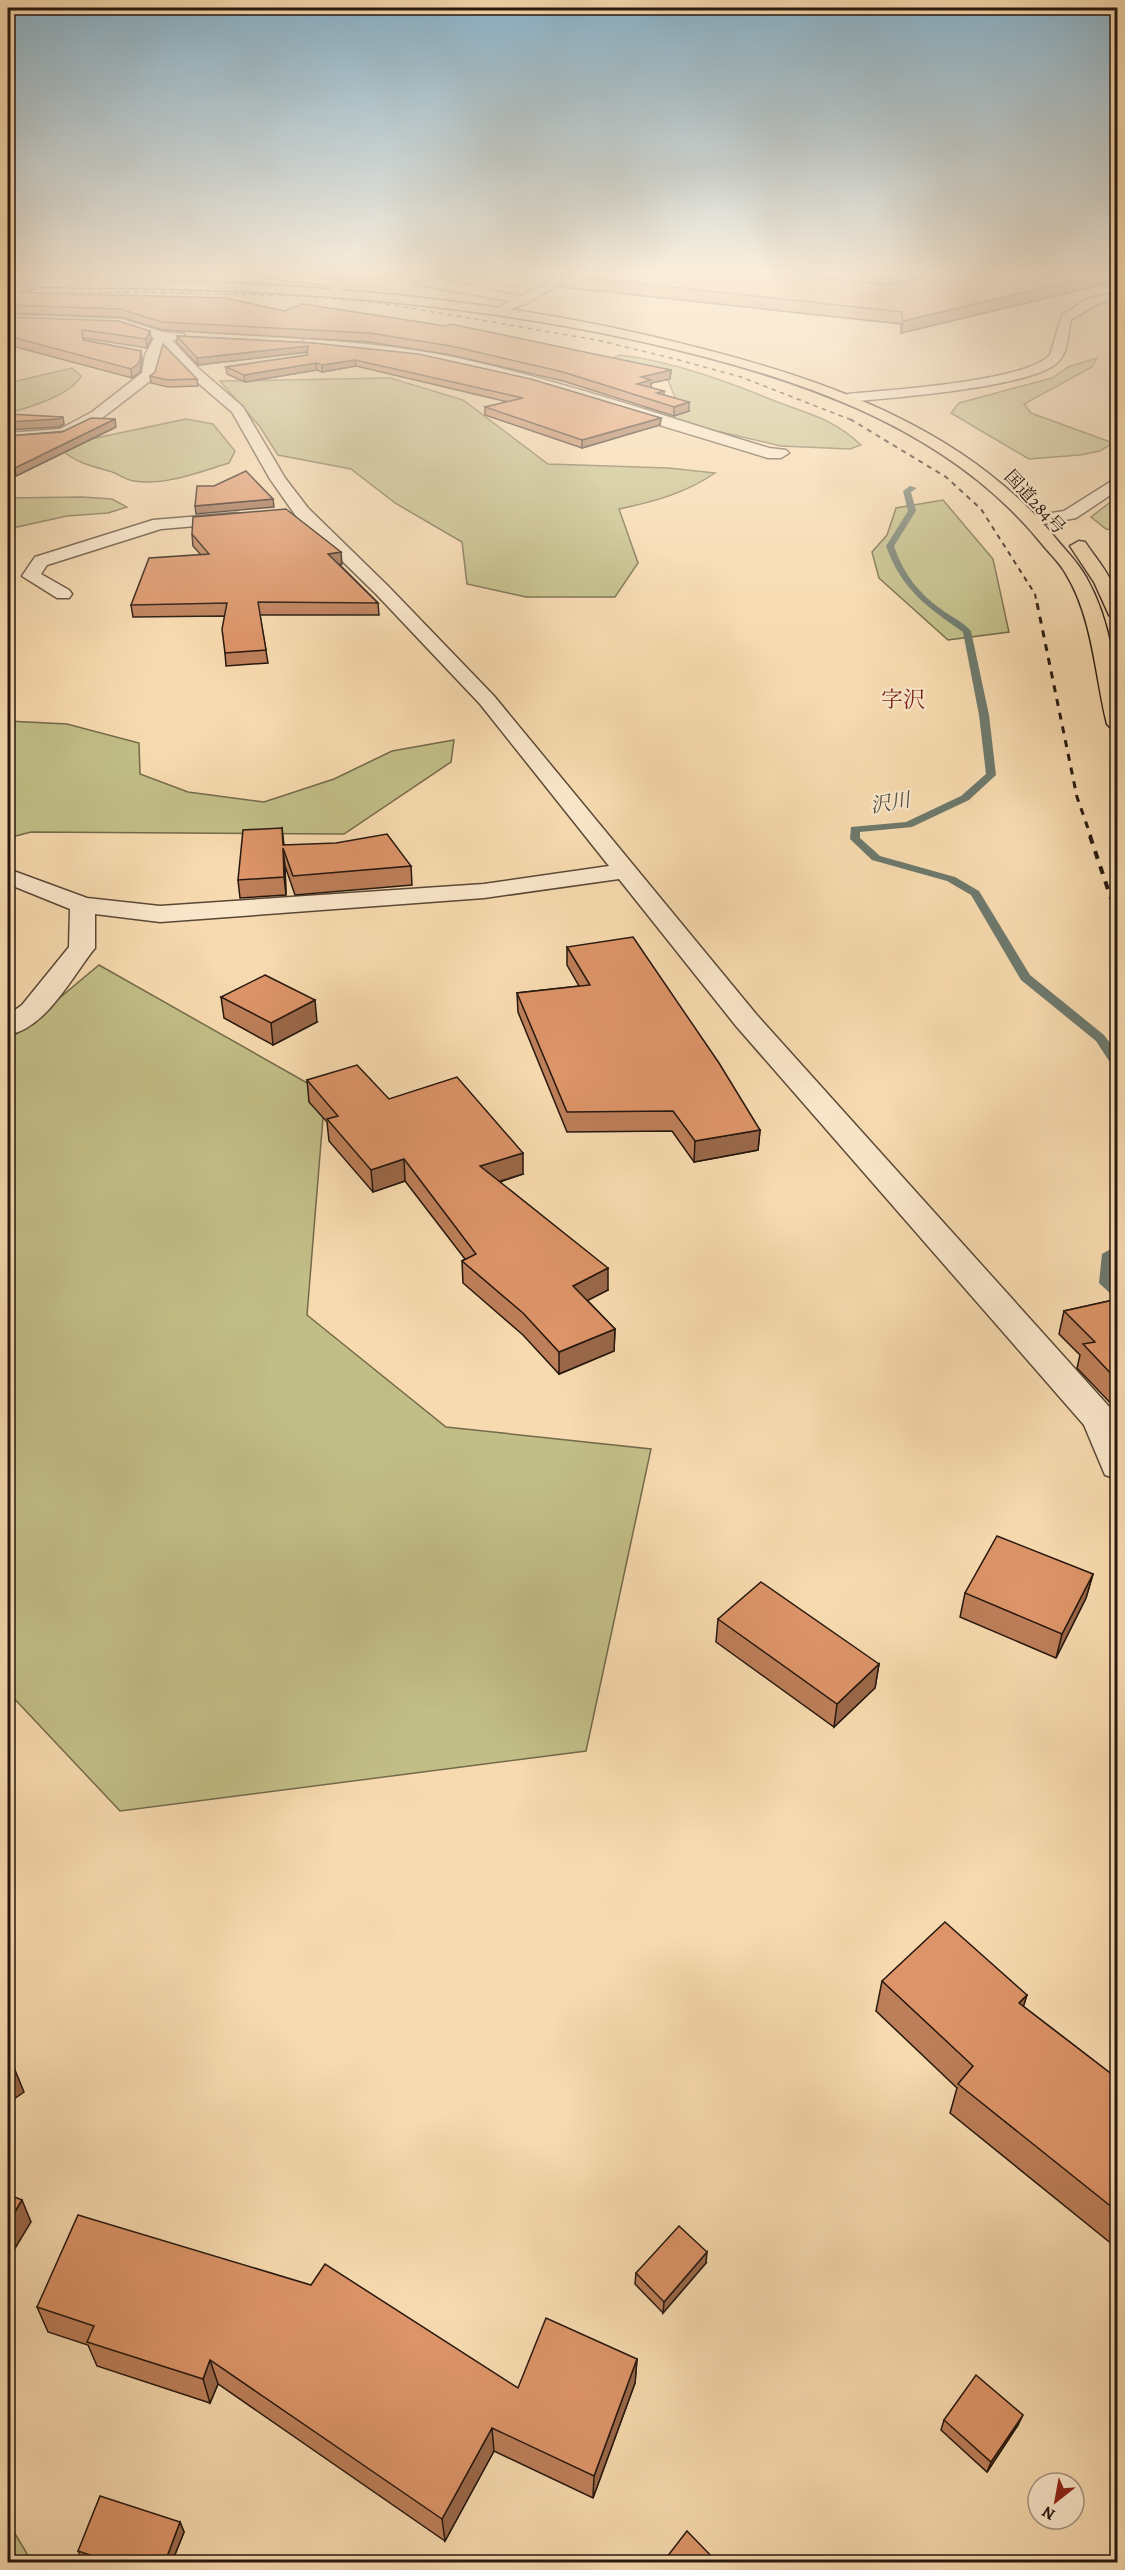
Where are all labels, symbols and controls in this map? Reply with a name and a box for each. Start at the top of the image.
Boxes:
street label: 国道284号 [999,465,1071,539]
district label: 字沢 [881,685,925,715]
water label: 沢川 [868,786,914,820]
north arrow [1026,2471,1086,2531]
text: N [1038,2500,1059,2525]

